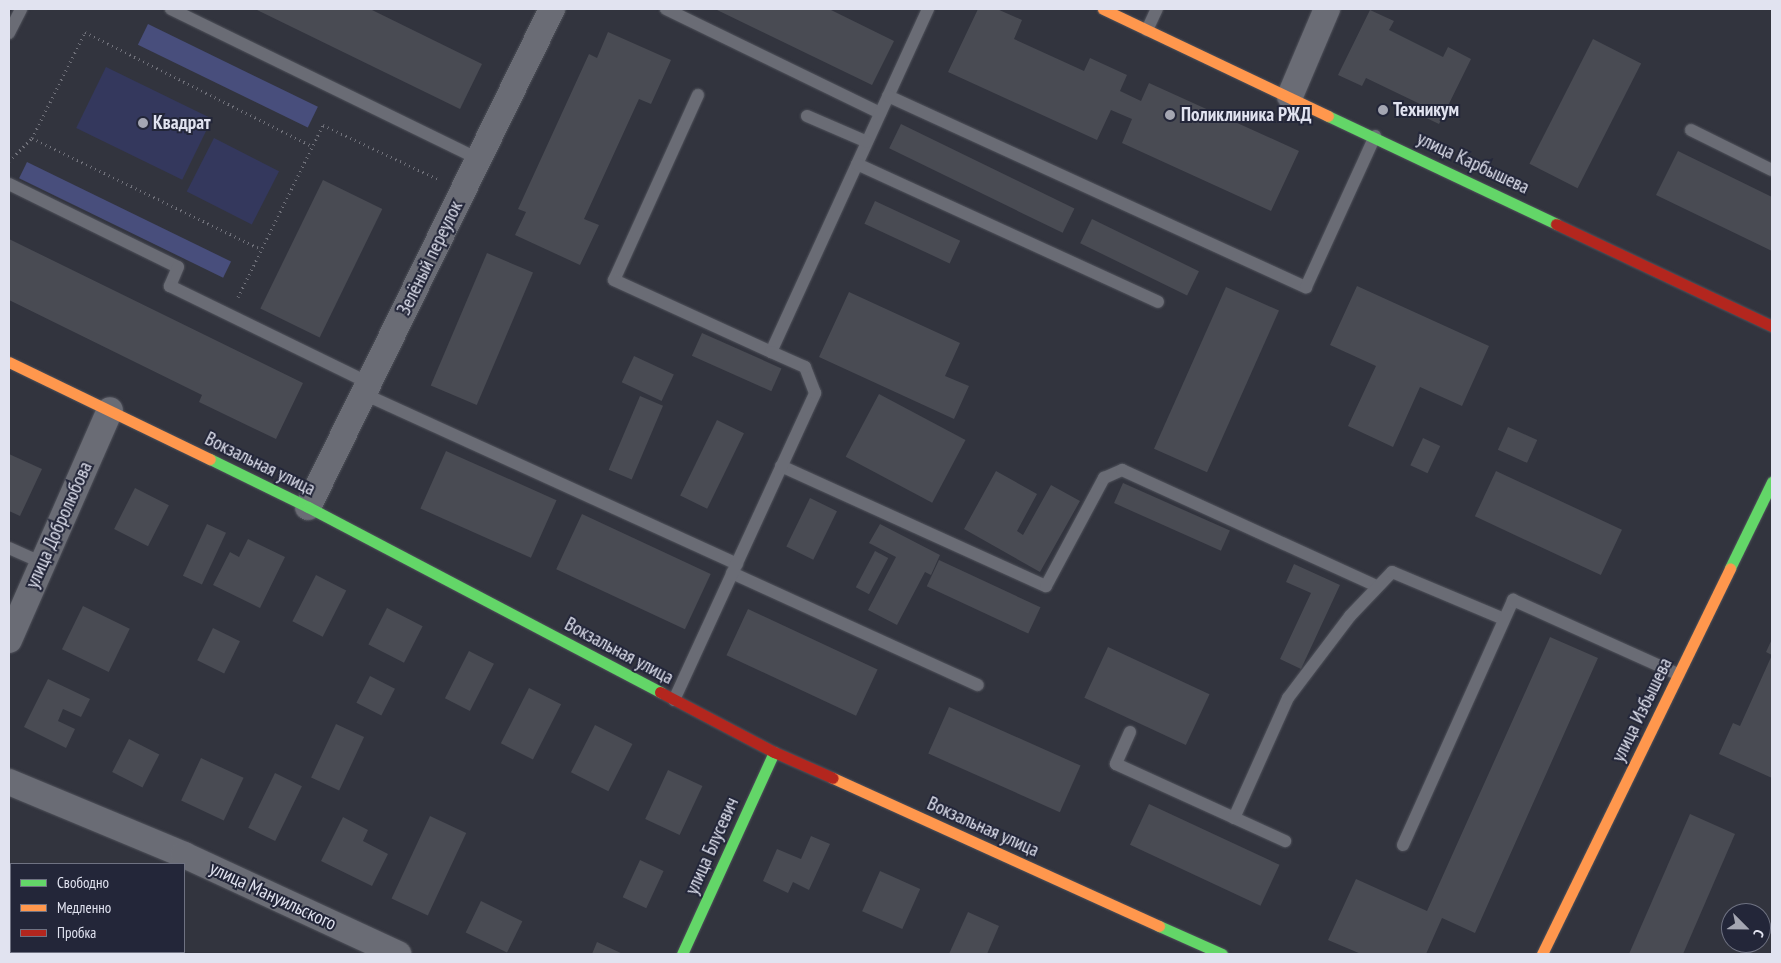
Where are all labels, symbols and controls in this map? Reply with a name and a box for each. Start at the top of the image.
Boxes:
place label: Техникум [1393,99,1459,121]
place label: Поликлиника РЖД [1181,104,1311,126]
marker: Техникум [1377,104,1389,116]
marker: Поликлиника РЖД [1163,108,1177,122]
place label: Квадрат [153,112,211,134]
marker: Квадрат [137,117,149,129]
street label: улица Карбышева [1413,127,1533,199]
street label: Зелёный переулок [393,197,467,319]
street label: Вокзальная улица [201,427,319,501]
street label: улица Добролюбова [21,458,97,592]
street label: Вокзальная улица [561,613,677,689]
street label: улица Избышева [1607,654,1677,766]
street label: Вокзальная улица [924,792,1042,862]
street label: улица Блусевич [680,794,744,898]
street label: улица Мануильского [206,857,340,935]
legend [10,863,185,953]
text: Свободно [57,873,109,892]
text: Медленно [57,898,111,917]
north arrow [1721,903,1771,953]
text: Пробка [57,923,96,942]
text: С [1749,927,1768,940]

